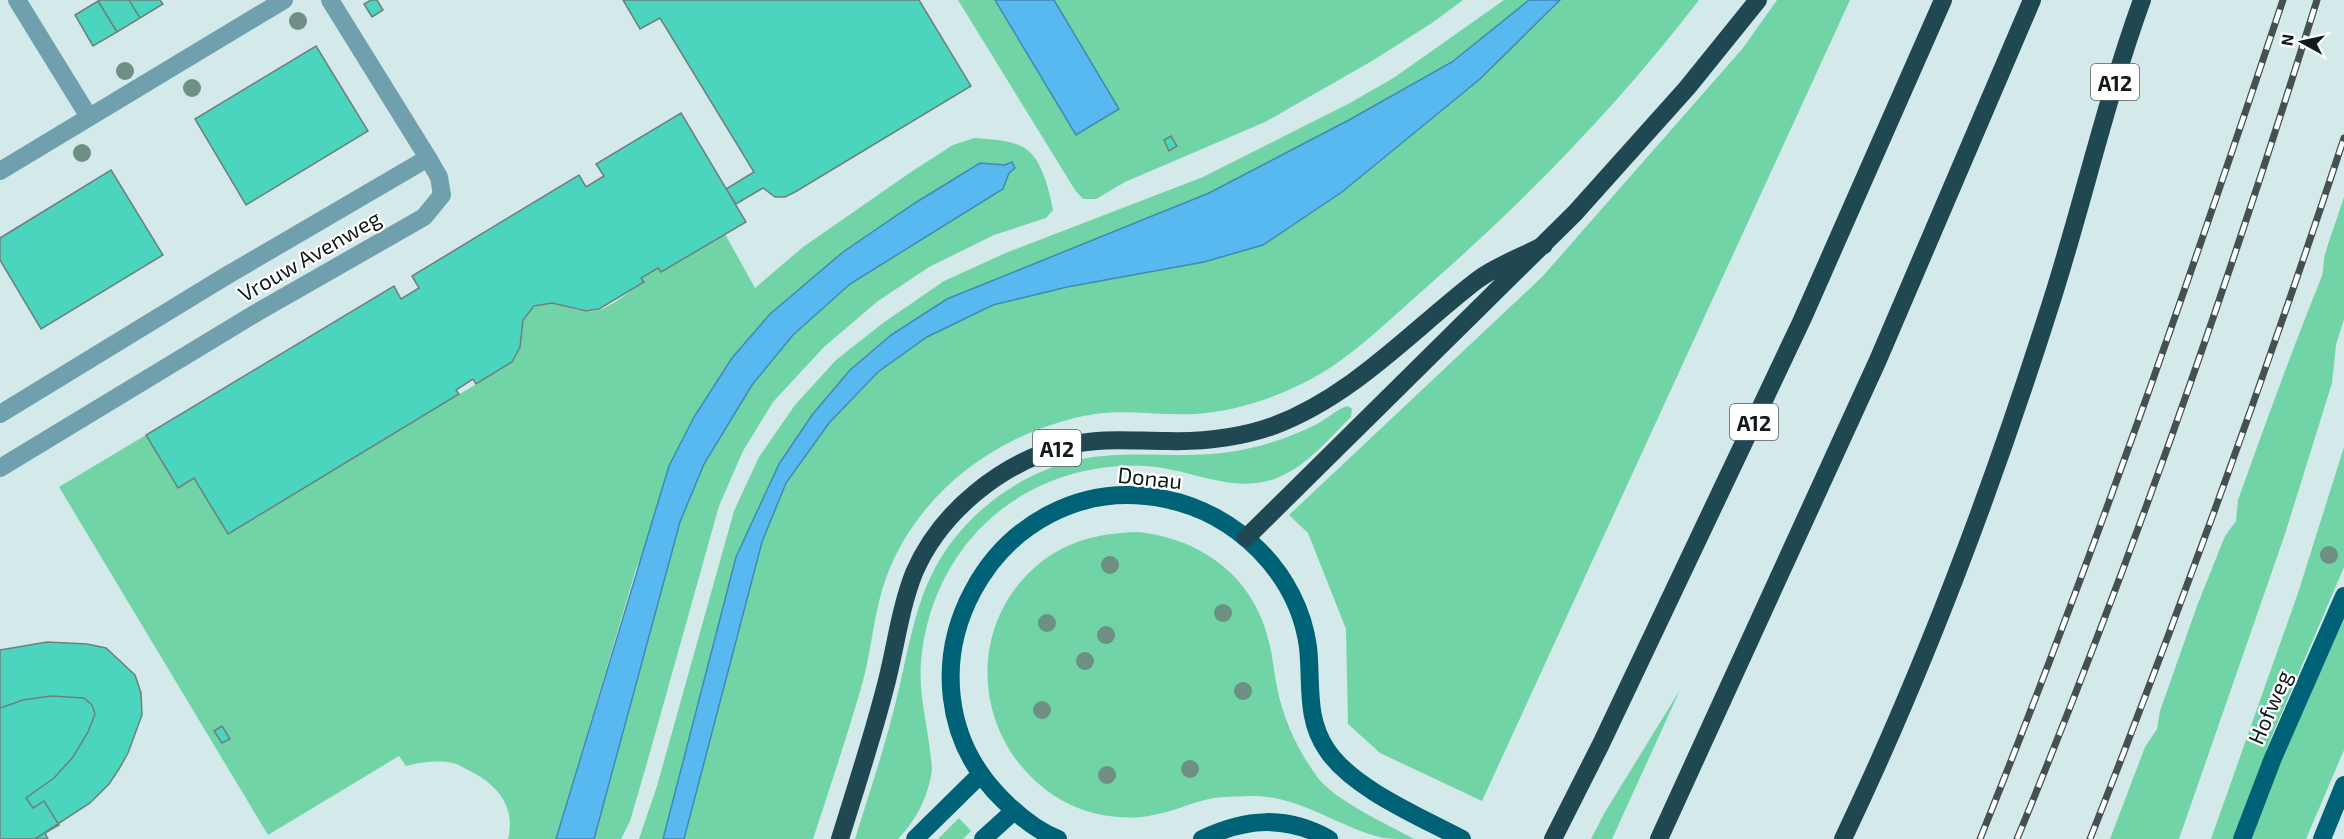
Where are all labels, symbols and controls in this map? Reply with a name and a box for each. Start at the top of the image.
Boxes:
north arrow [2272,12,2332,72]
text: N [2276,33,2297,47]
road number: A12 [2091,64,2139,100]
street label: Vrouw Avenweg [233,204,385,306]
road number: A12 [1730,404,1778,440]
road number: A12 [1033,430,1081,466]
street label: Donau [1117,461,1183,493]
street label: Hofweg [2242,666,2296,748]

